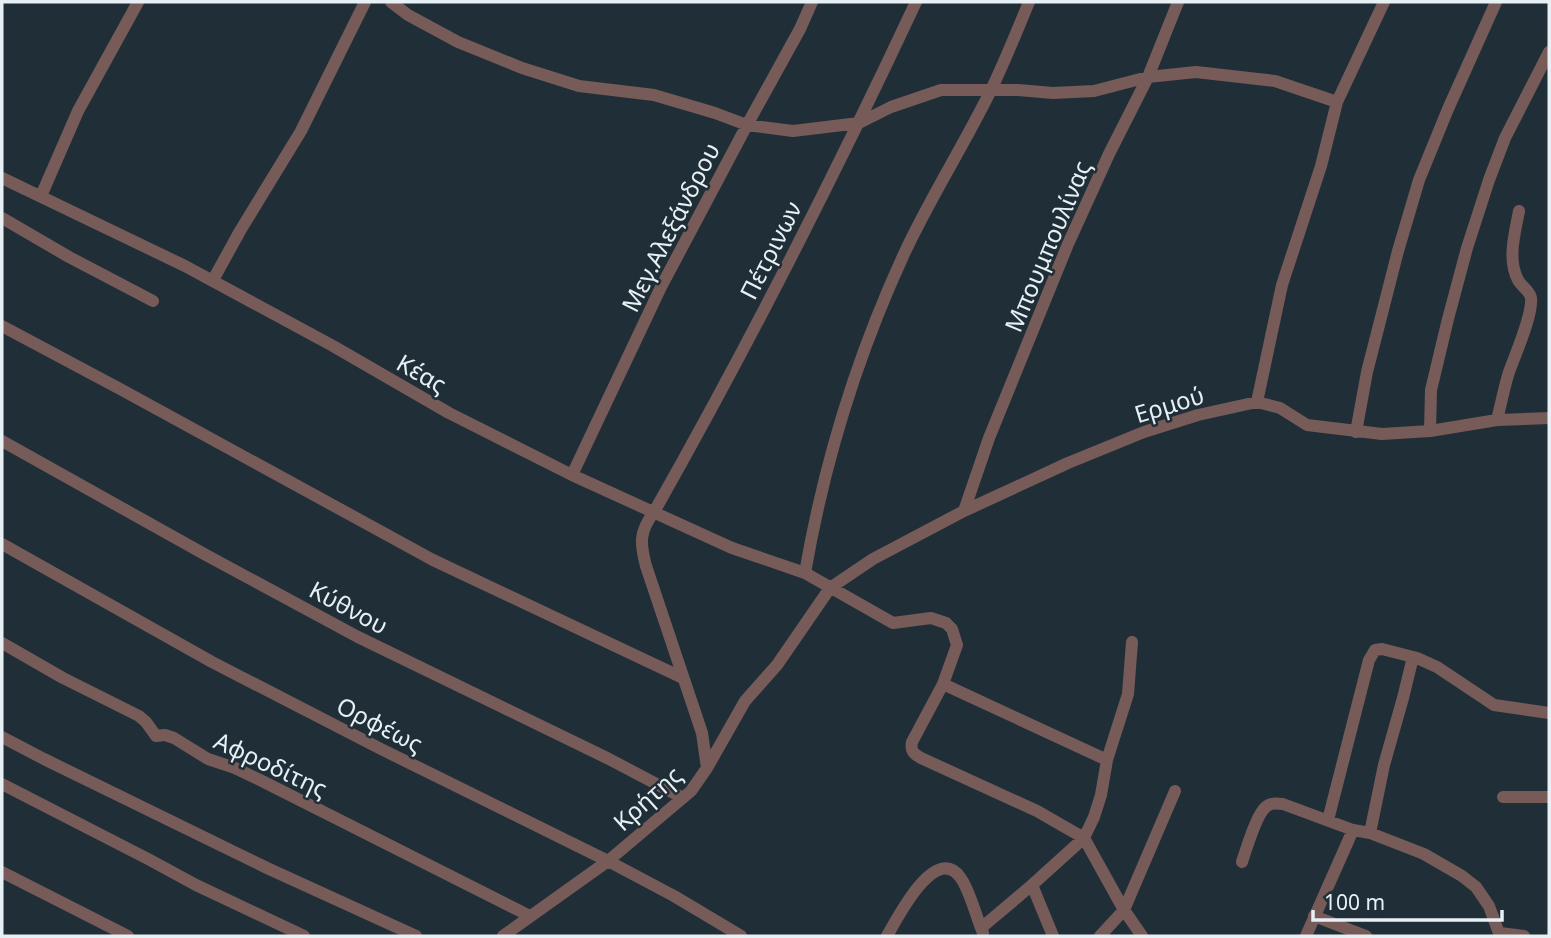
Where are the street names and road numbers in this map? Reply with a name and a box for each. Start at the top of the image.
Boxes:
street label: Μεγ.Αλεξάνδρου [613,137,727,317]
street label: Μπουμπουλίνας [996,155,1098,337]
street label: Πέτρινων [731,195,809,305]
street label: Κέας [391,346,453,400]
street label: Ερμού [1130,378,1208,430]
street label: Κύθνου [304,573,394,641]
street label: Ορφέως [331,688,429,760]
street label: Αφροδίτης [209,723,333,805]
street label: Κρήτης [606,758,688,838]

